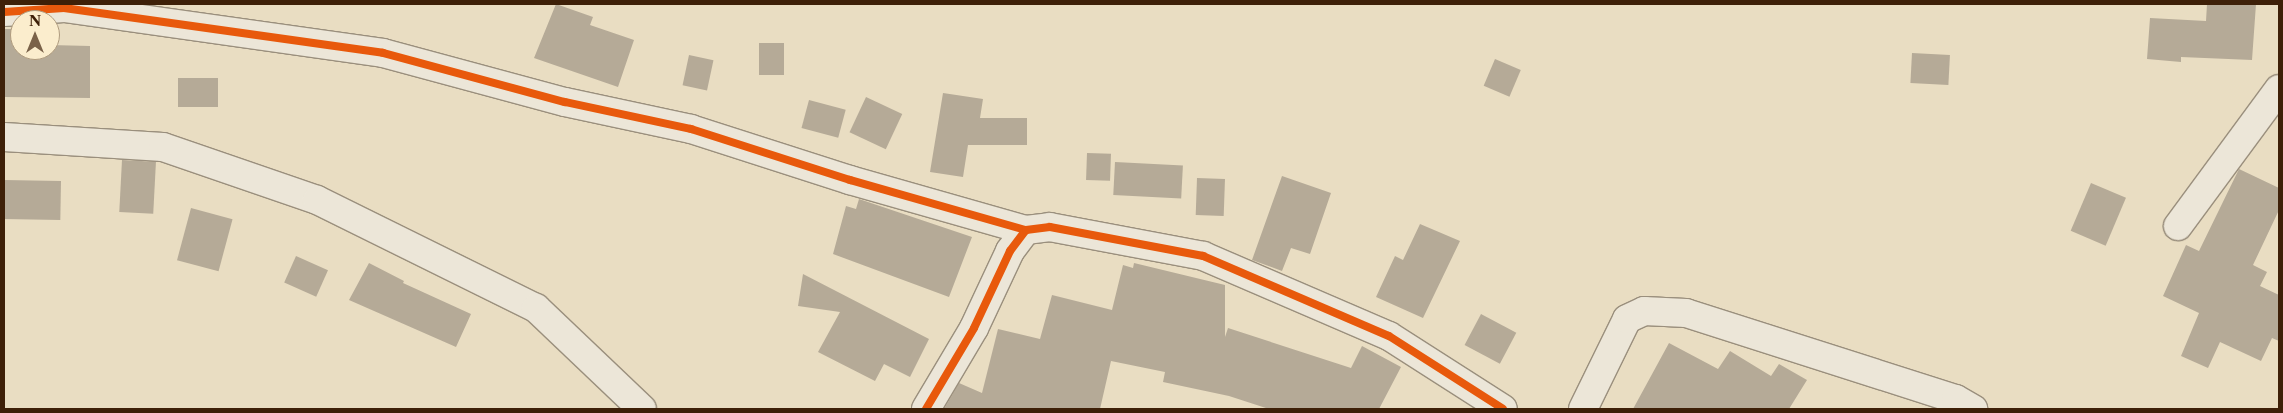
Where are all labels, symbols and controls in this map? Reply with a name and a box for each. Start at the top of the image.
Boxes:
north arrow [10,10,60,60]
text: N [29,12,41,30]

